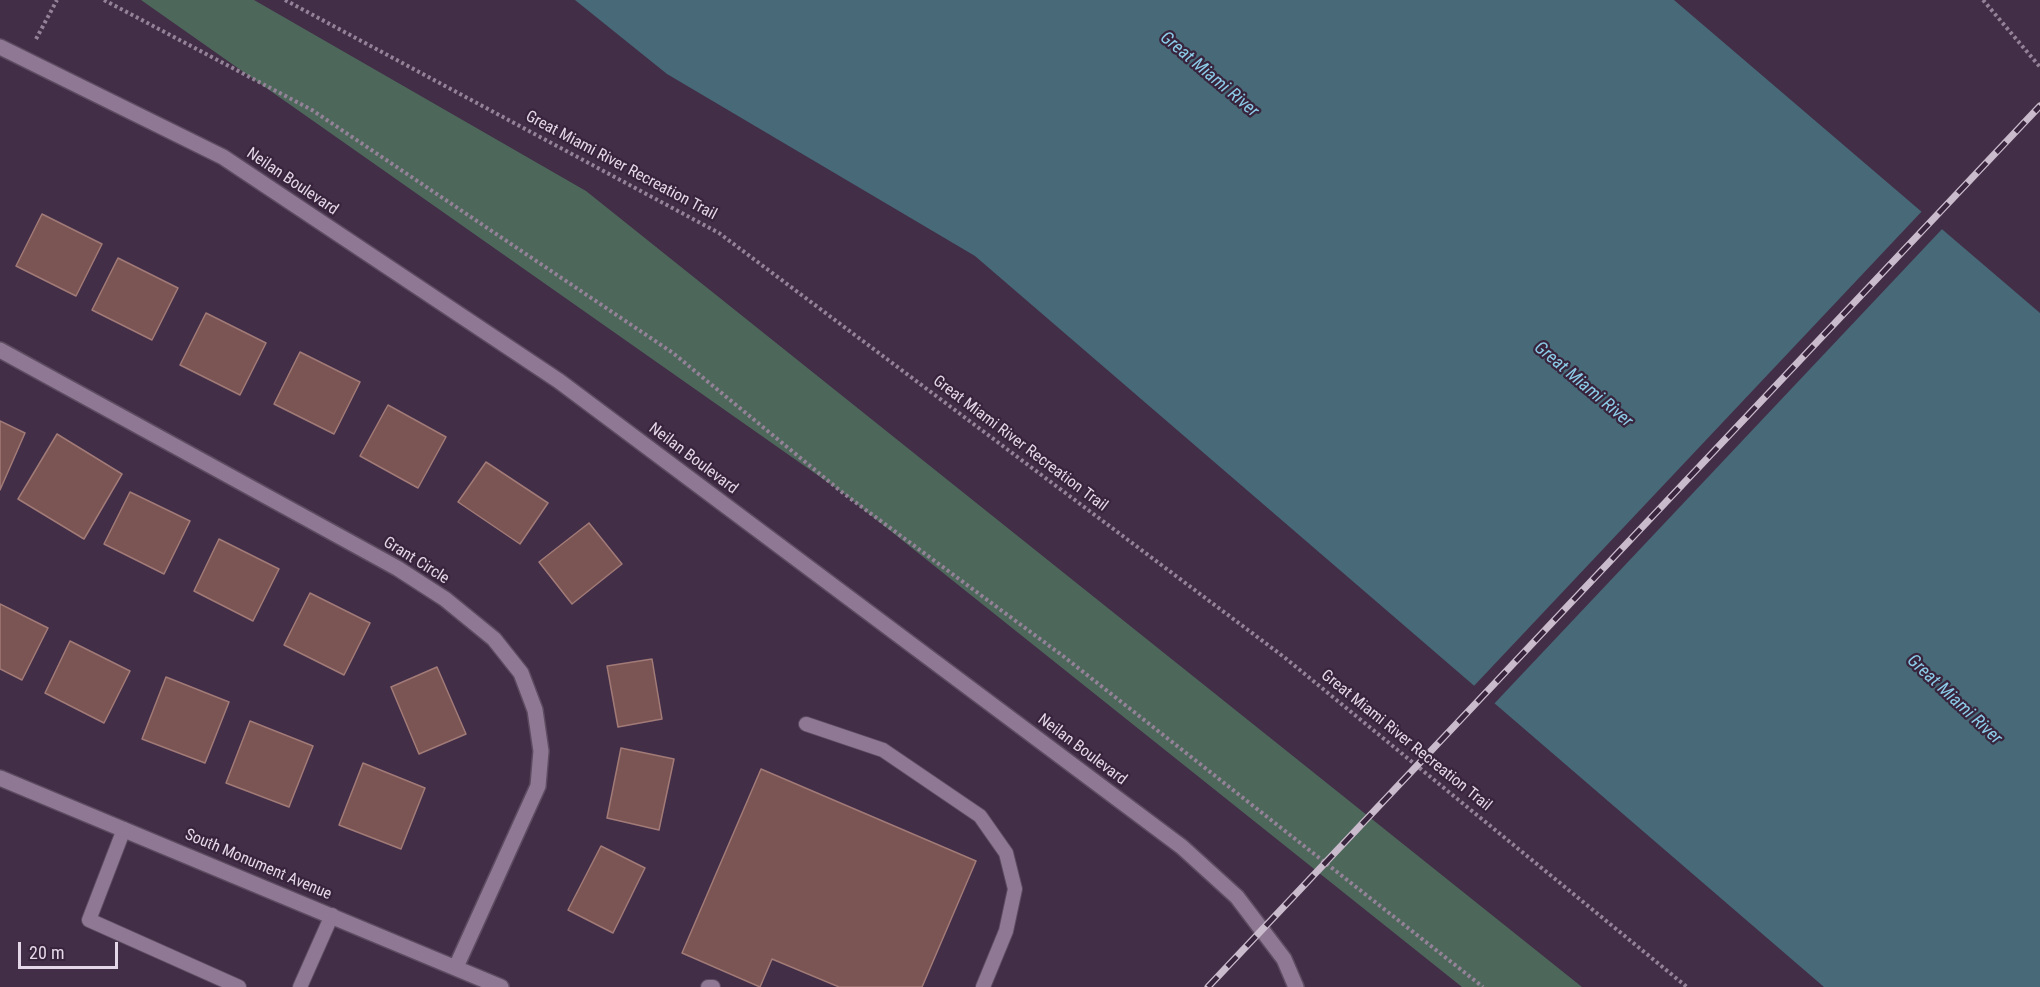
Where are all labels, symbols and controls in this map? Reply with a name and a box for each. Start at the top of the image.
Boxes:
water label: Great Miami River [1155,27,1263,123]
street label: Great Miami River Recreation Trail [522,107,720,225]
street label: Neilan Boulevard [242,144,342,220]
water label: Great Miami River [1529,337,1637,433]
street label: Great Miami River Recreation Trail [929,372,1111,516]
street label: Neilan Boulevard [645,419,741,499]
street label: Grant Circle [380,533,452,589]
water label: Great Miami River [1902,650,2006,750]
street label: Great Miami River Recreation Trail [1317,666,1495,816]
street label: Neilan Boulevard [1034,710,1130,790]
street label: South Monument Avenue [182,825,334,905]
scale bar [21,930,122,968]
text: 20 m [29,942,64,963]

